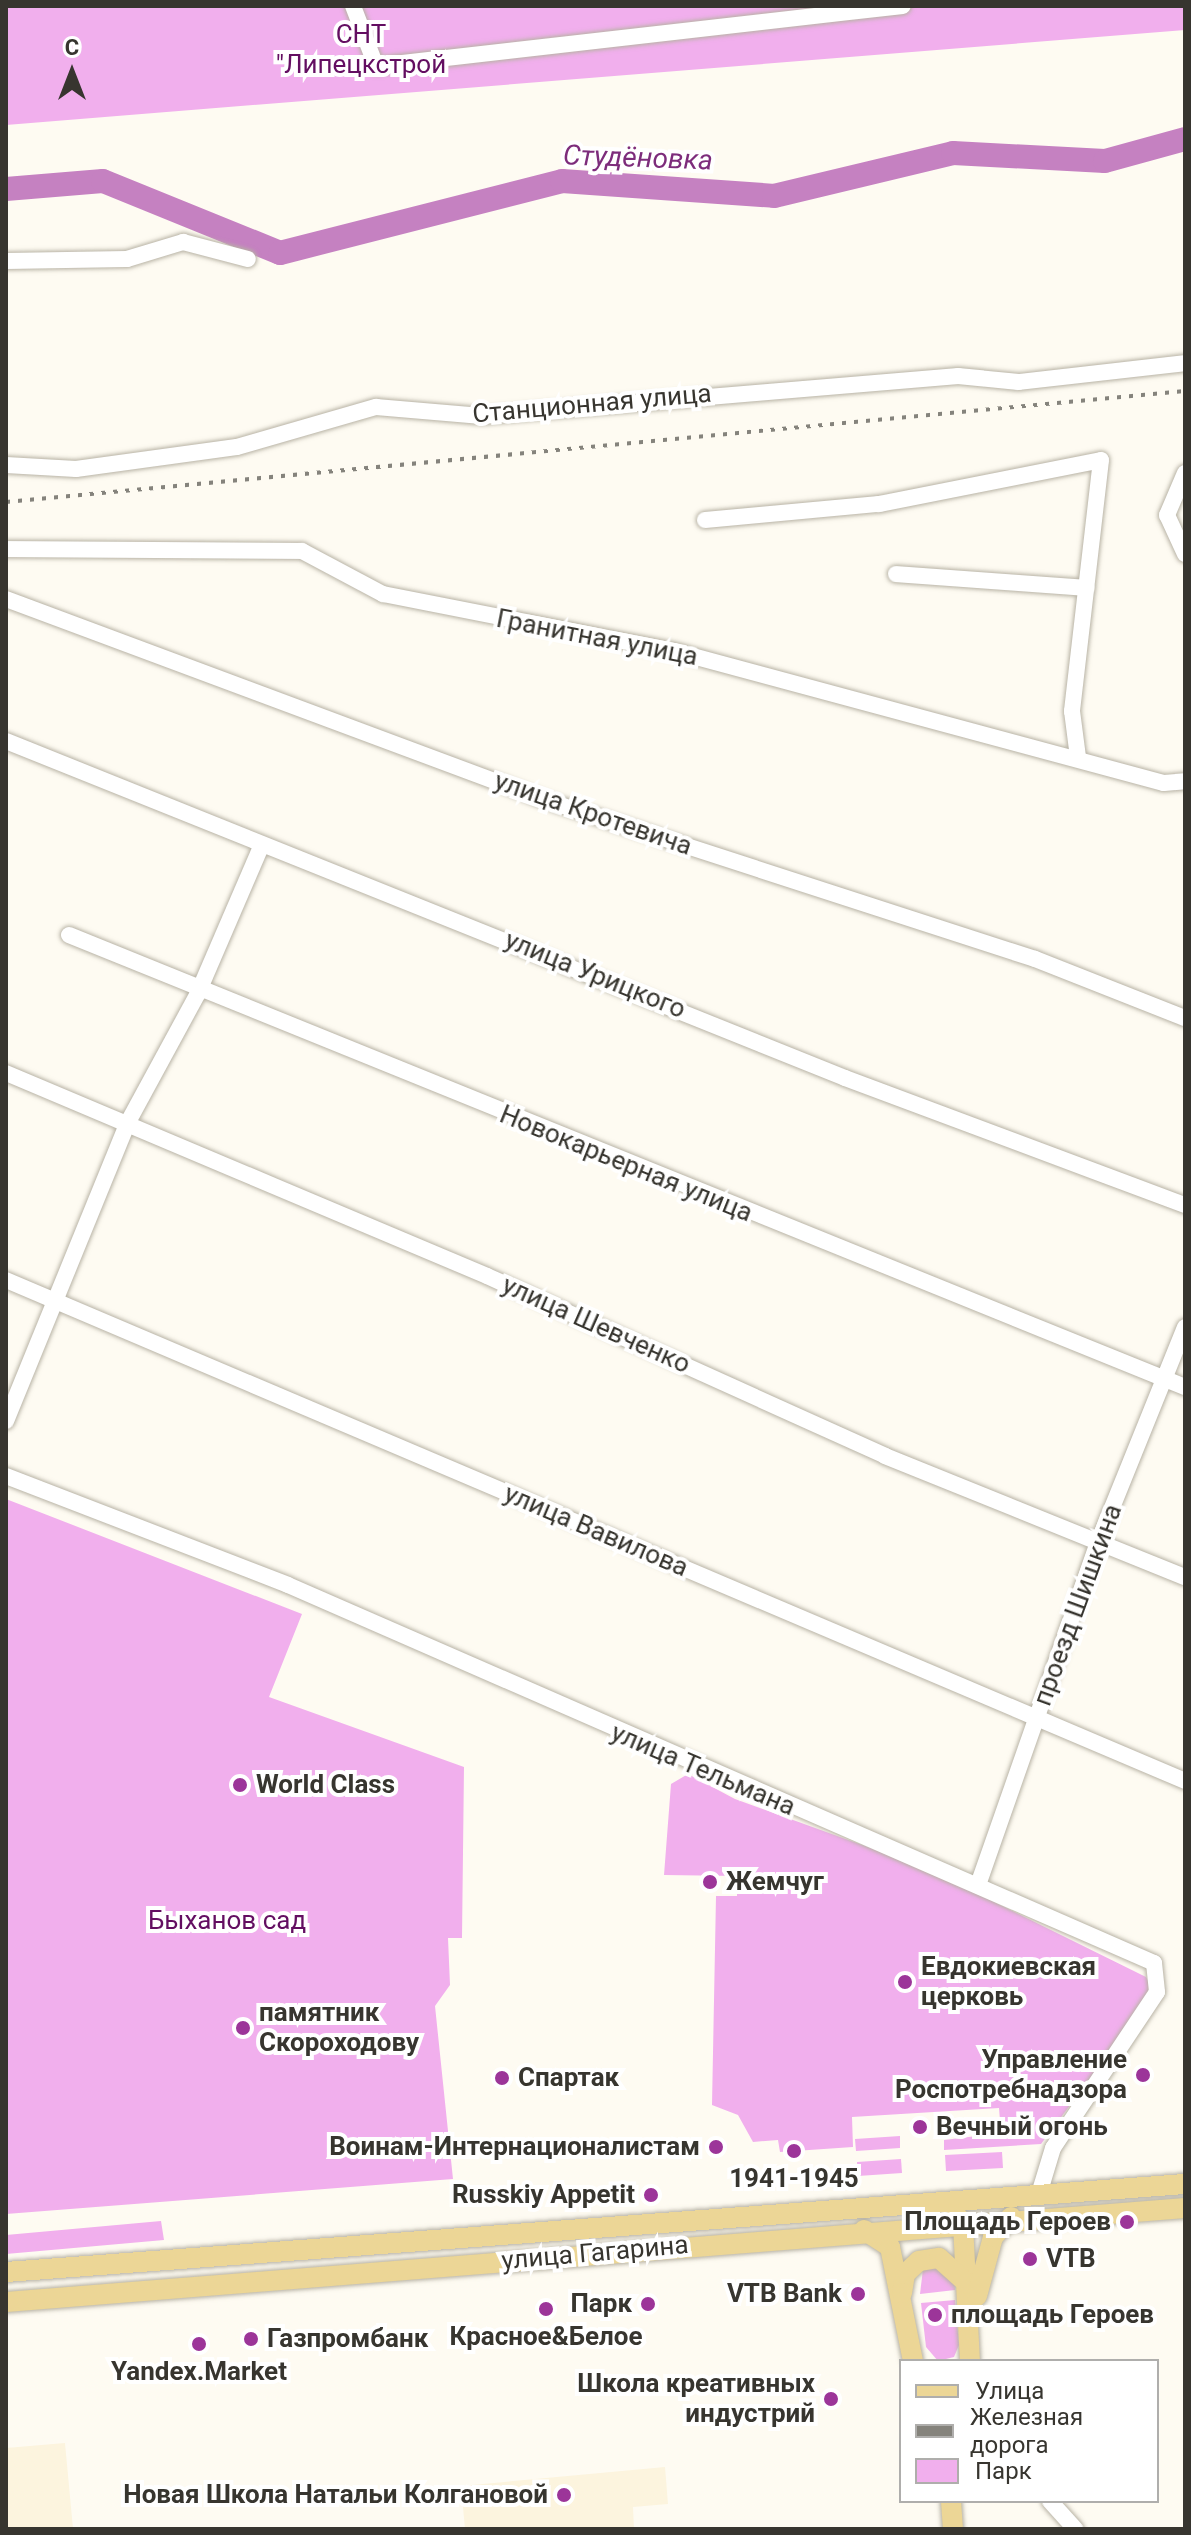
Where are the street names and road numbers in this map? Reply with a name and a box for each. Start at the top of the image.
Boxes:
street label: Станционная улица [471,378,713,430]
street label: Гранитная улица [494,603,700,673]
street label: улица Кротевича [490,766,696,862]
street label: улица Урицкого [500,925,690,1025]
street label: Новокарьерная улица [495,1099,757,1229]
street label: улица Шевченко [497,1270,695,1380]
street label: улица Вавилова [499,1478,693,1584]
street label: проезд Шишкина [1027,1500,1129,1710]
street label: улица Тельмана [606,1717,800,1823]
street label: улица Гагарина [500,2229,690,2277]

